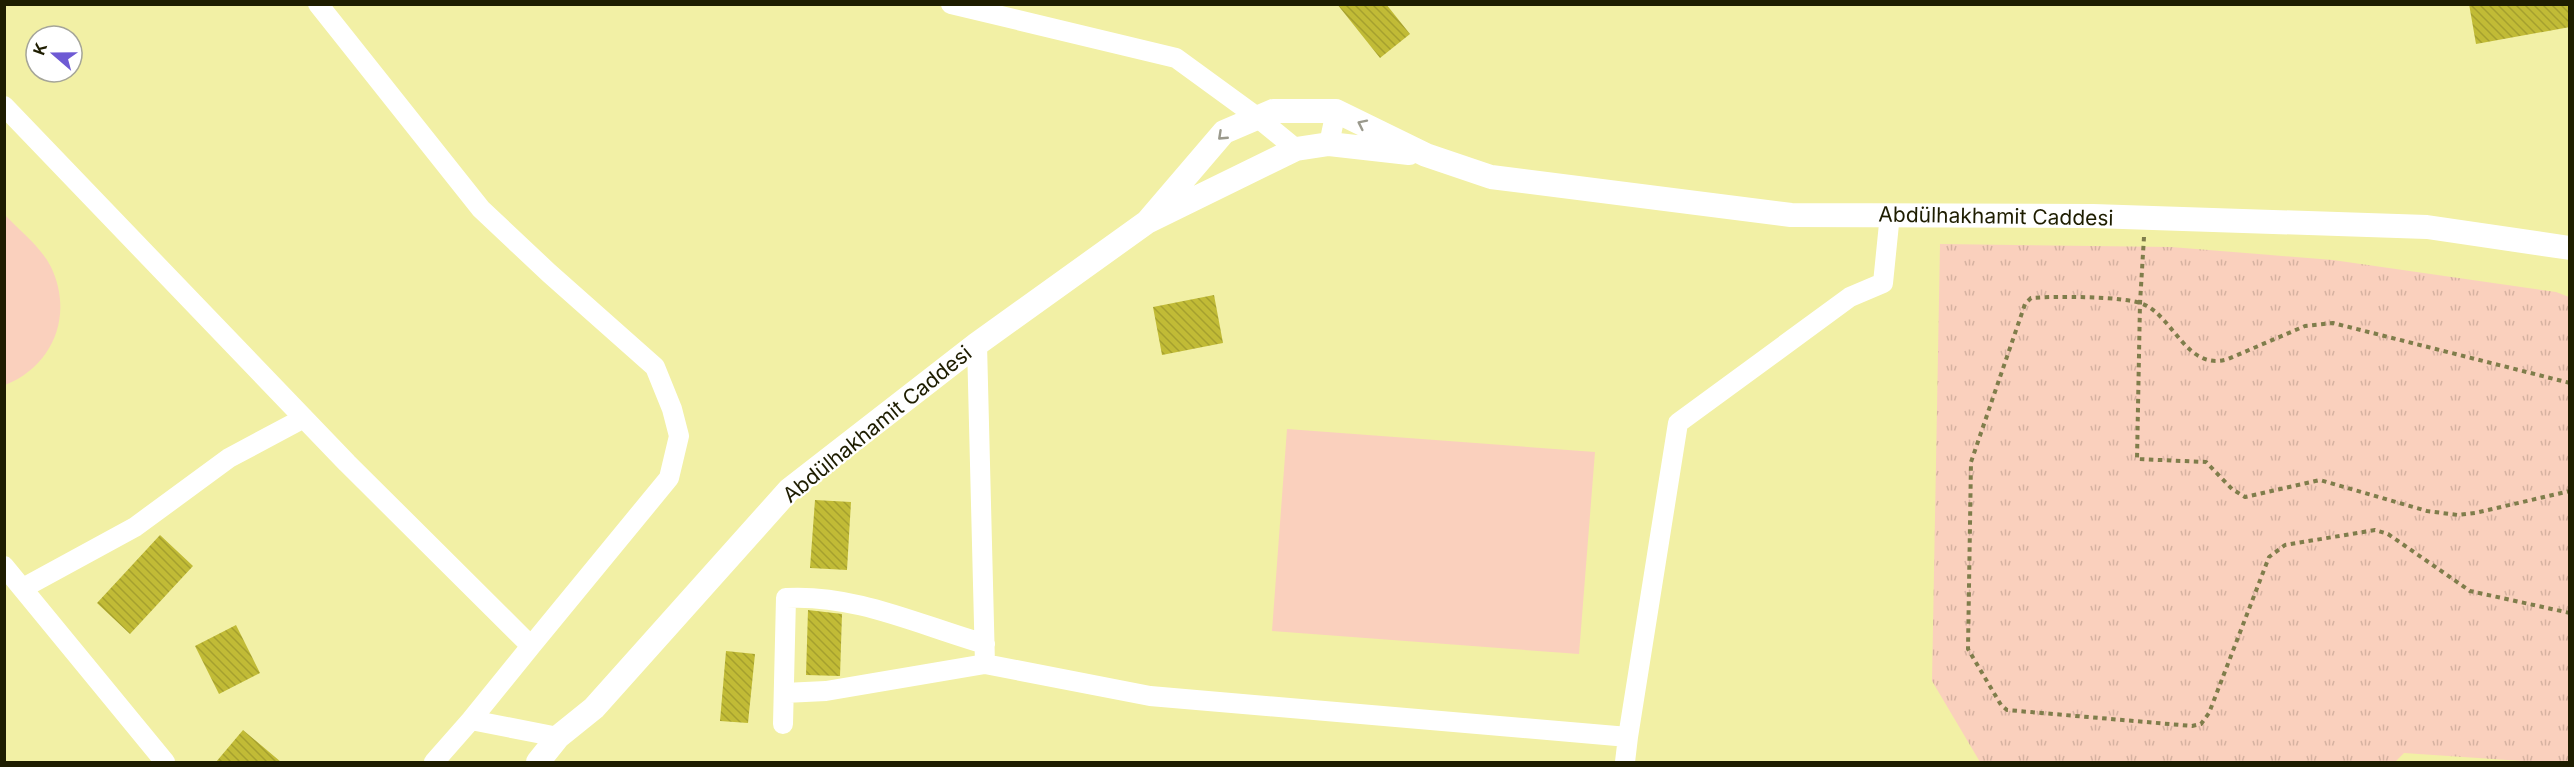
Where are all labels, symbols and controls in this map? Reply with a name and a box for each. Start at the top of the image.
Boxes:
north arrow [24,24,84,84]
text: K [29,40,51,58]
one-way arrow [1358,119,1369,131]
one-way arrow [1218,129,1228,140]
street label: Abdülhakhamit Caddesi [1878,201,2114,231]
street label: Abdülhakhamit Caddesi [778,340,976,508]

